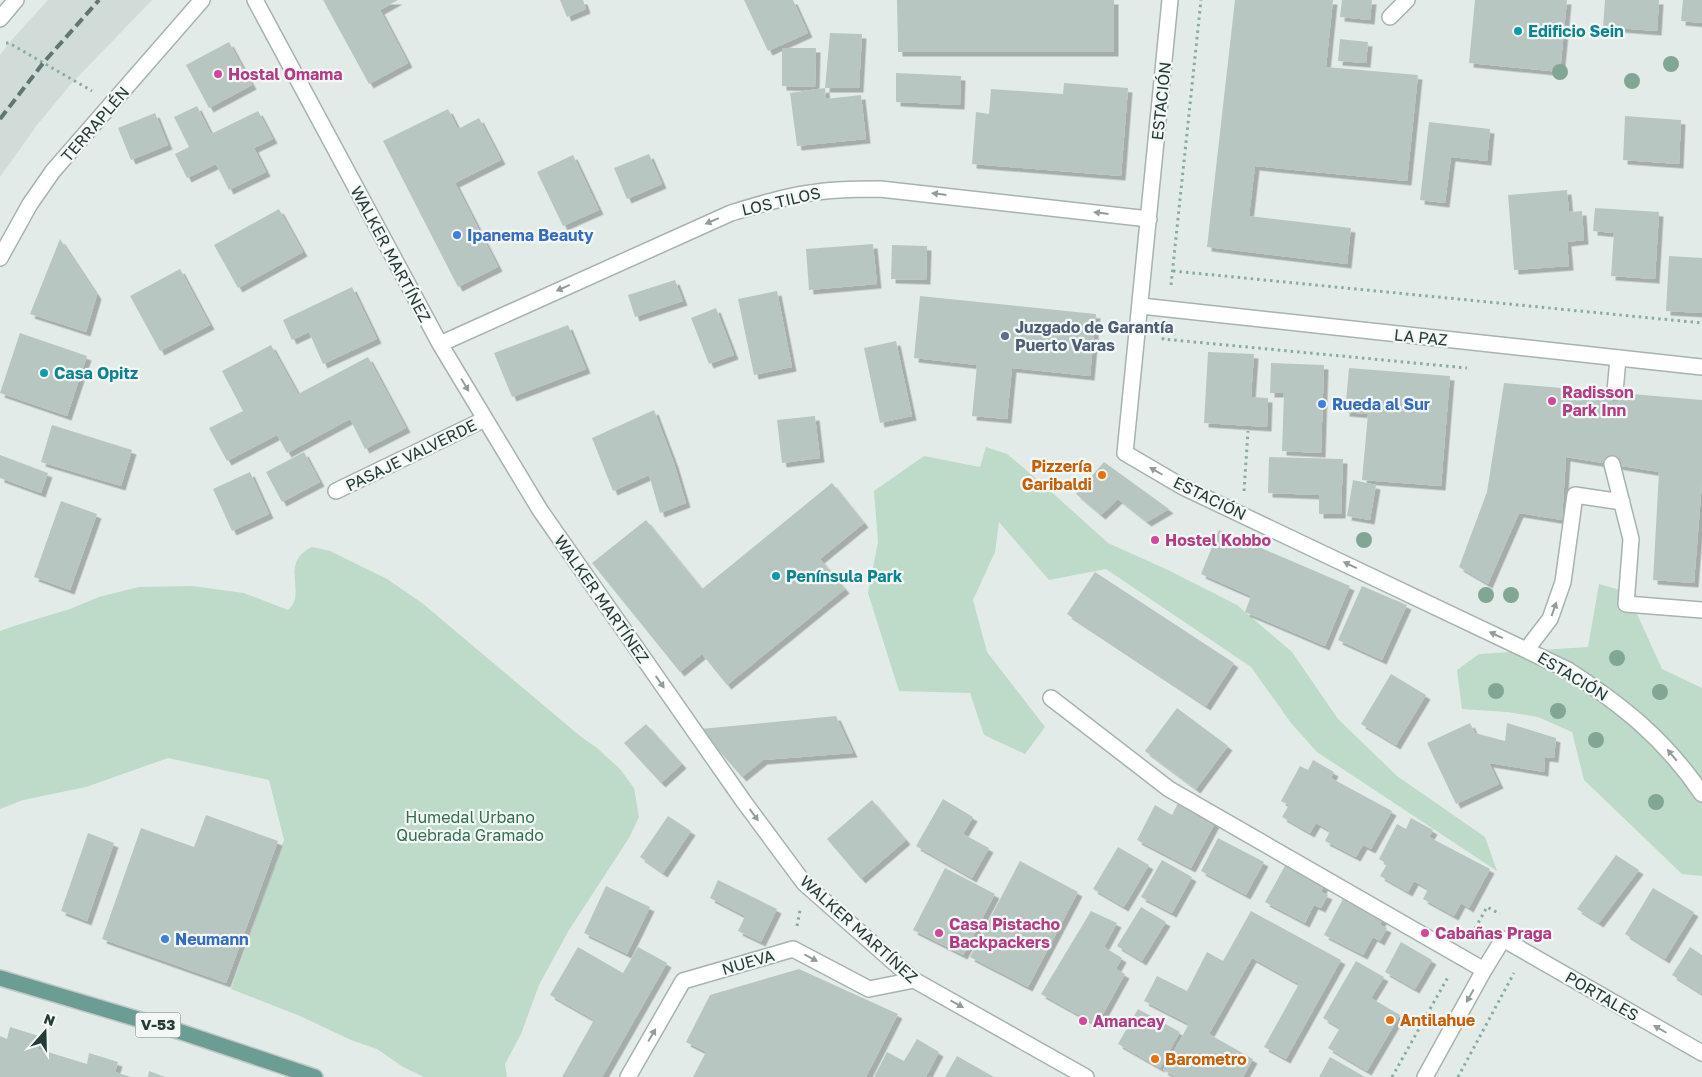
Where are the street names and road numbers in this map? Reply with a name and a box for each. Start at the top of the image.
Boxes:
street label: ESTACIÓN [1147,61,1175,141]
street label: TERRAPLÉN [57,82,133,166]
street label: WALKER MARTÍNEZ [347,182,435,326]
street label: LOS TILOS [740,182,822,220]
street label: LA PAZ [1393,324,1449,350]
street label: PASAJE VALVERDE [342,415,480,495]
street label: ESTACIÓN [1170,472,1250,524]
street label: WALKER MARTÍNEZ [550,531,654,667]
street label: ESTACIÓN [1534,647,1612,705]
street label: WALKER MARTÍNEZ [796,871,922,987]
street label: NUEVA [719,945,777,979]
street label: PORTALES [1562,967,1642,1025]
road number: V-53 [136,1012,180,1038]

